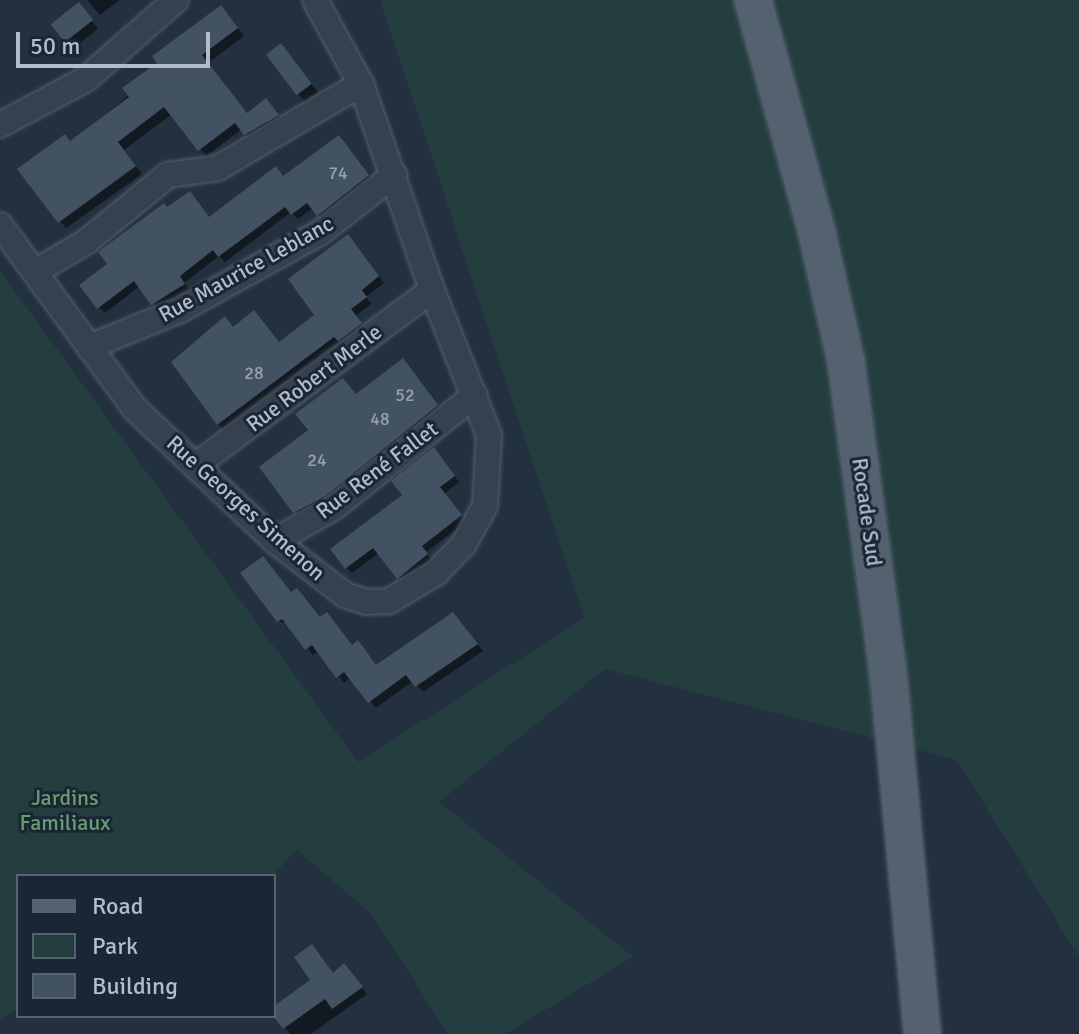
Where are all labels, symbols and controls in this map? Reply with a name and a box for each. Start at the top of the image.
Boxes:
scale bar [20,16,214,66]
text: 50 m [30,31,80,61]
house number: 74 [328,162,348,184]
street label: Rue Maurice Leblanc [154,210,338,328]
street label: Rue Robert Merle [241,318,387,438]
house number: 28 [244,362,264,384]
house number: 52 [395,384,415,406]
house number: 48 [370,408,390,430]
street label: Rue René Fallet [311,416,443,524]
street label: Rue Georges Simenon [161,430,331,586]
house number: 24 [307,449,327,471]
street label: Rocade Sud [846,456,888,568]
park label: Jardins Familiaux [19,784,111,836]
legend [16,874,276,1018]
text: Road [92,891,143,921]
text: Park [92,931,138,961]
text: Building [92,971,178,1001]

